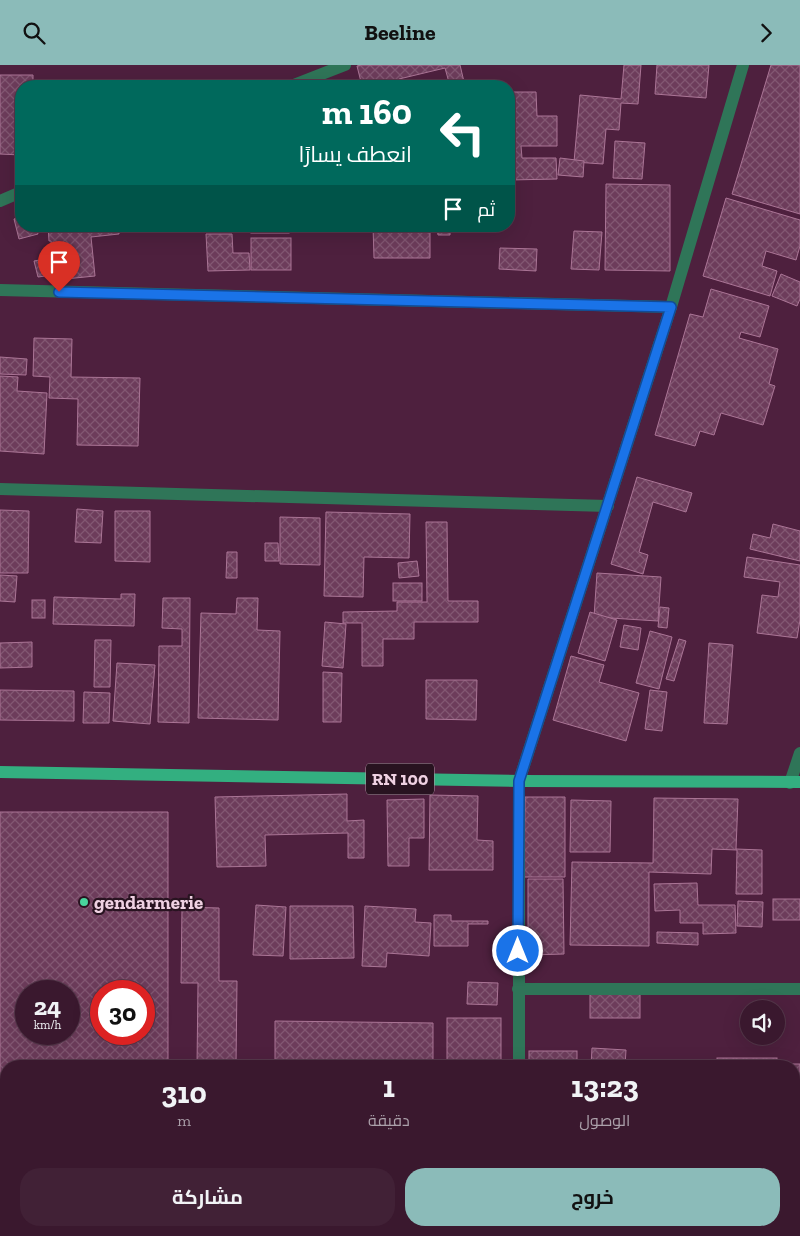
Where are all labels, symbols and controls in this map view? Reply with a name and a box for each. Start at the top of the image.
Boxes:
icon: search [20,19,48,47]
text: Beeline [364,19,436,46]
icon: forward [752,19,780,47]
text: 160 m [322,91,412,133]
icon: left [430,100,495,165]
text: انعطف يسارًا [299,141,412,168]
icon: arrive [439,195,467,223]
text: ثم [477,198,495,221]
pin [38,241,80,292]
icon: arrive [45,248,73,276]
road number: RN 100 [366,764,434,795]
place label: gendarmerie [94,891,203,914]
marker: gendarmerie [78,896,90,908]
position arrow [491,924,543,976]
speed limit sign: 30 [90,980,155,1045]
text: 24 [34,991,61,1021]
map controls [740,1000,785,1045]
button: sound [740,1000,785,1045]
text: km/h [34,1018,61,1032]
text: 1 [383,1069,395,1105]
text: 13:23 [571,1069,639,1105]
text: 310 [161,1075,207,1111]
text: m [177,1111,191,1130]
text: دقيقة [368,1111,410,1130]
text: الوصول [579,1111,630,1130]
button: مشاركة [20,1168,395,1226]
button: خروج [405,1168,780,1226]

